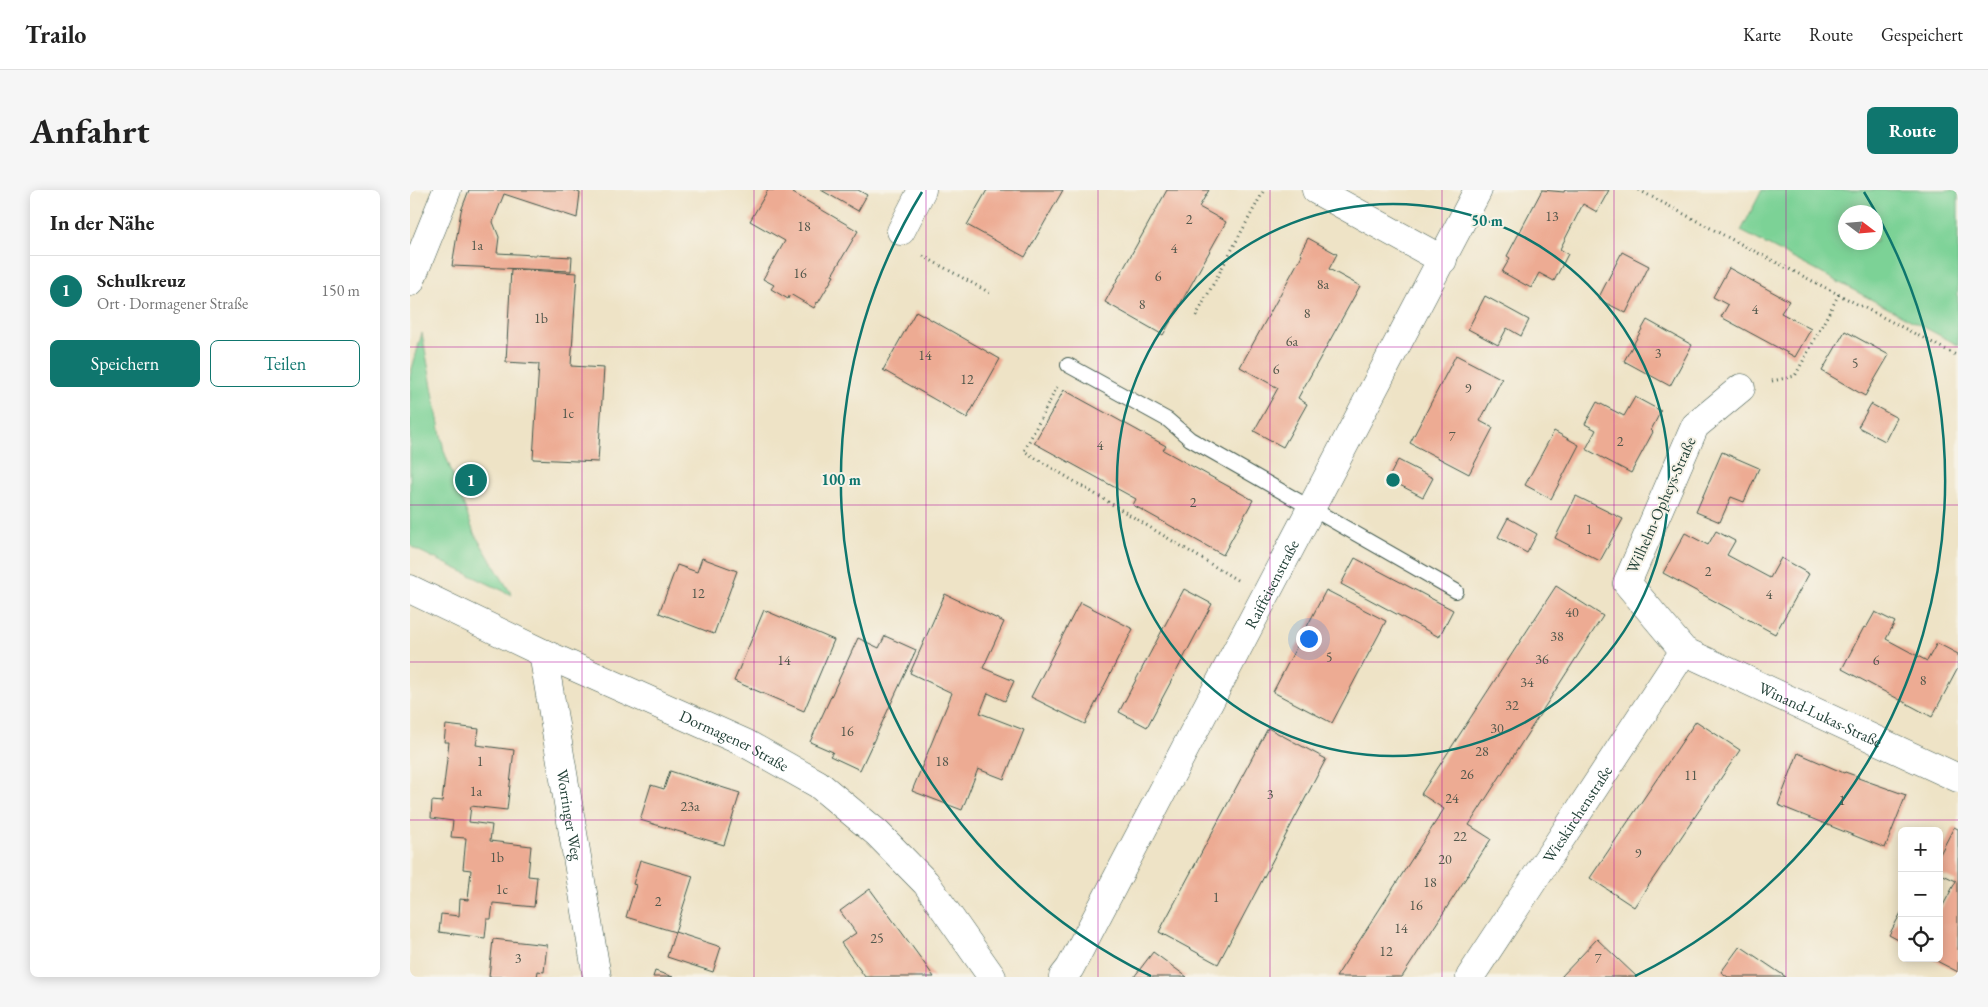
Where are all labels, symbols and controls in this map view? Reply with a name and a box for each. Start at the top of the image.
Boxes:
text: Trailo [25,19,86,50]
text: Karte [1743,23,1781,46]
text: Route [1809,23,1853,46]
text: Gespeichert [1881,23,1963,46]
button: Route [1867,107,1958,154]
text: Anfahrt [30,108,150,153]
north arrow [1838,205,1883,250]
house number: 13 [1545,207,1559,225]
text: In der Nähe [50,209,155,236]
house number: 2 [1186,210,1193,228]
text: 50 m [1471,211,1503,230]
house number: 18 [797,217,811,235]
house number: 1a [471,236,484,254]
house number: 4 [1171,239,1178,257]
house number: 16 [793,264,807,282]
house number: 6 [1155,267,1162,285]
text: Schulkreuz [97,268,185,293]
house number: 8a [1317,275,1330,293]
text: 1 [62,280,70,301]
text: 150 m [321,280,360,301]
text: Ort · Dormagener Straße [97,293,248,314]
house number: 8 [1139,295,1146,313]
house number: 4 [1752,300,1759,318]
house number: 8 [1304,304,1311,322]
house number: 1b [534,309,548,327]
house number: 6a [1286,332,1299,350]
button: Speichern [50,340,200,387]
button: Teilen [210,340,360,387]
house number: 3 [1655,344,1662,362]
house number: 14 [918,346,932,364]
house number: 5 [1852,354,1858,372]
house number: 6 [1273,360,1280,378]
house number: 12 [960,370,974,388]
house number: 9 [1465,379,1472,397]
house number: 1c [562,404,575,422]
house number: 7 [1449,427,1456,445]
house number: 2 [1617,432,1624,450]
street label: Wilhelm-Opheys-Straße [1621,434,1701,576]
house number: 4 [1097,436,1104,454]
pin: 1 [455,461,487,499]
text: 100 m [821,470,861,489]
centre of rings [1384,471,1402,489]
house number: 2 [1190,493,1197,511]
house number: 1 [1586,520,1592,538]
street label: Raiffeisenstraße [1239,536,1303,632]
house number: 2 [1705,562,1712,580]
house number: 12 [691,584,705,602]
house number: 4 [1766,585,1773,603]
house number: 40 [1565,603,1579,621]
your location [1296,626,1322,652]
house number: 38 [1550,627,1564,645]
house number: 5 [1326,648,1332,666]
house number: 36 [1535,650,1549,668]
house number: 14 [777,651,791,669]
house number: 6 [1873,651,1880,669]
house number: 8 [1920,671,1927,689]
house number: 34 [1520,673,1534,691]
street label: Winand-Lukas-Straße [1755,677,1886,752]
house number: 32 [1505,696,1519,714]
street label: Dormagener Straße [676,705,793,776]
house number: 30 [1490,719,1504,737]
house number: 16 [840,722,854,740]
house number: 28 [1475,742,1489,760]
house number: 1 [477,752,483,770]
house number: 18 [935,752,949,770]
street label: Wieskirchenstraße [1537,761,1617,867]
house number: 26 [1460,765,1474,783]
house number: 11 [1684,766,1698,784]
street label: Worringer Weg [552,768,588,863]
house number: 1a [470,782,483,800]
house number: 3 [1267,785,1274,803]
house number: 24 [1445,789,1459,807]
house number: 1 [1839,791,1845,809]
house number: 23a [680,797,700,815]
house number: 22 [1453,827,1467,845]
map controls [1898,827,1943,962]
button: + [1898,827,1943,872]
house number: 9 [1635,844,1642,862]
house number: 1b [490,848,504,866]
house number: 20 [1438,850,1452,868]
button: − [1898,872,1943,917]
house number: 18 [1423,873,1437,891]
house number: 1c [496,880,509,898]
house number: 1 [1213,888,1219,906]
house number: 2 [655,892,662,910]
house number: 16 [1409,896,1423,914]
button: locate [1898,917,1943,962]
house number: 14 [1394,919,1408,937]
house number: 25 [870,929,884,947]
house number: 12 [1379,942,1393,960]
house number: 3 [515,949,522,967]
house number: 7 [1595,949,1602,967]

